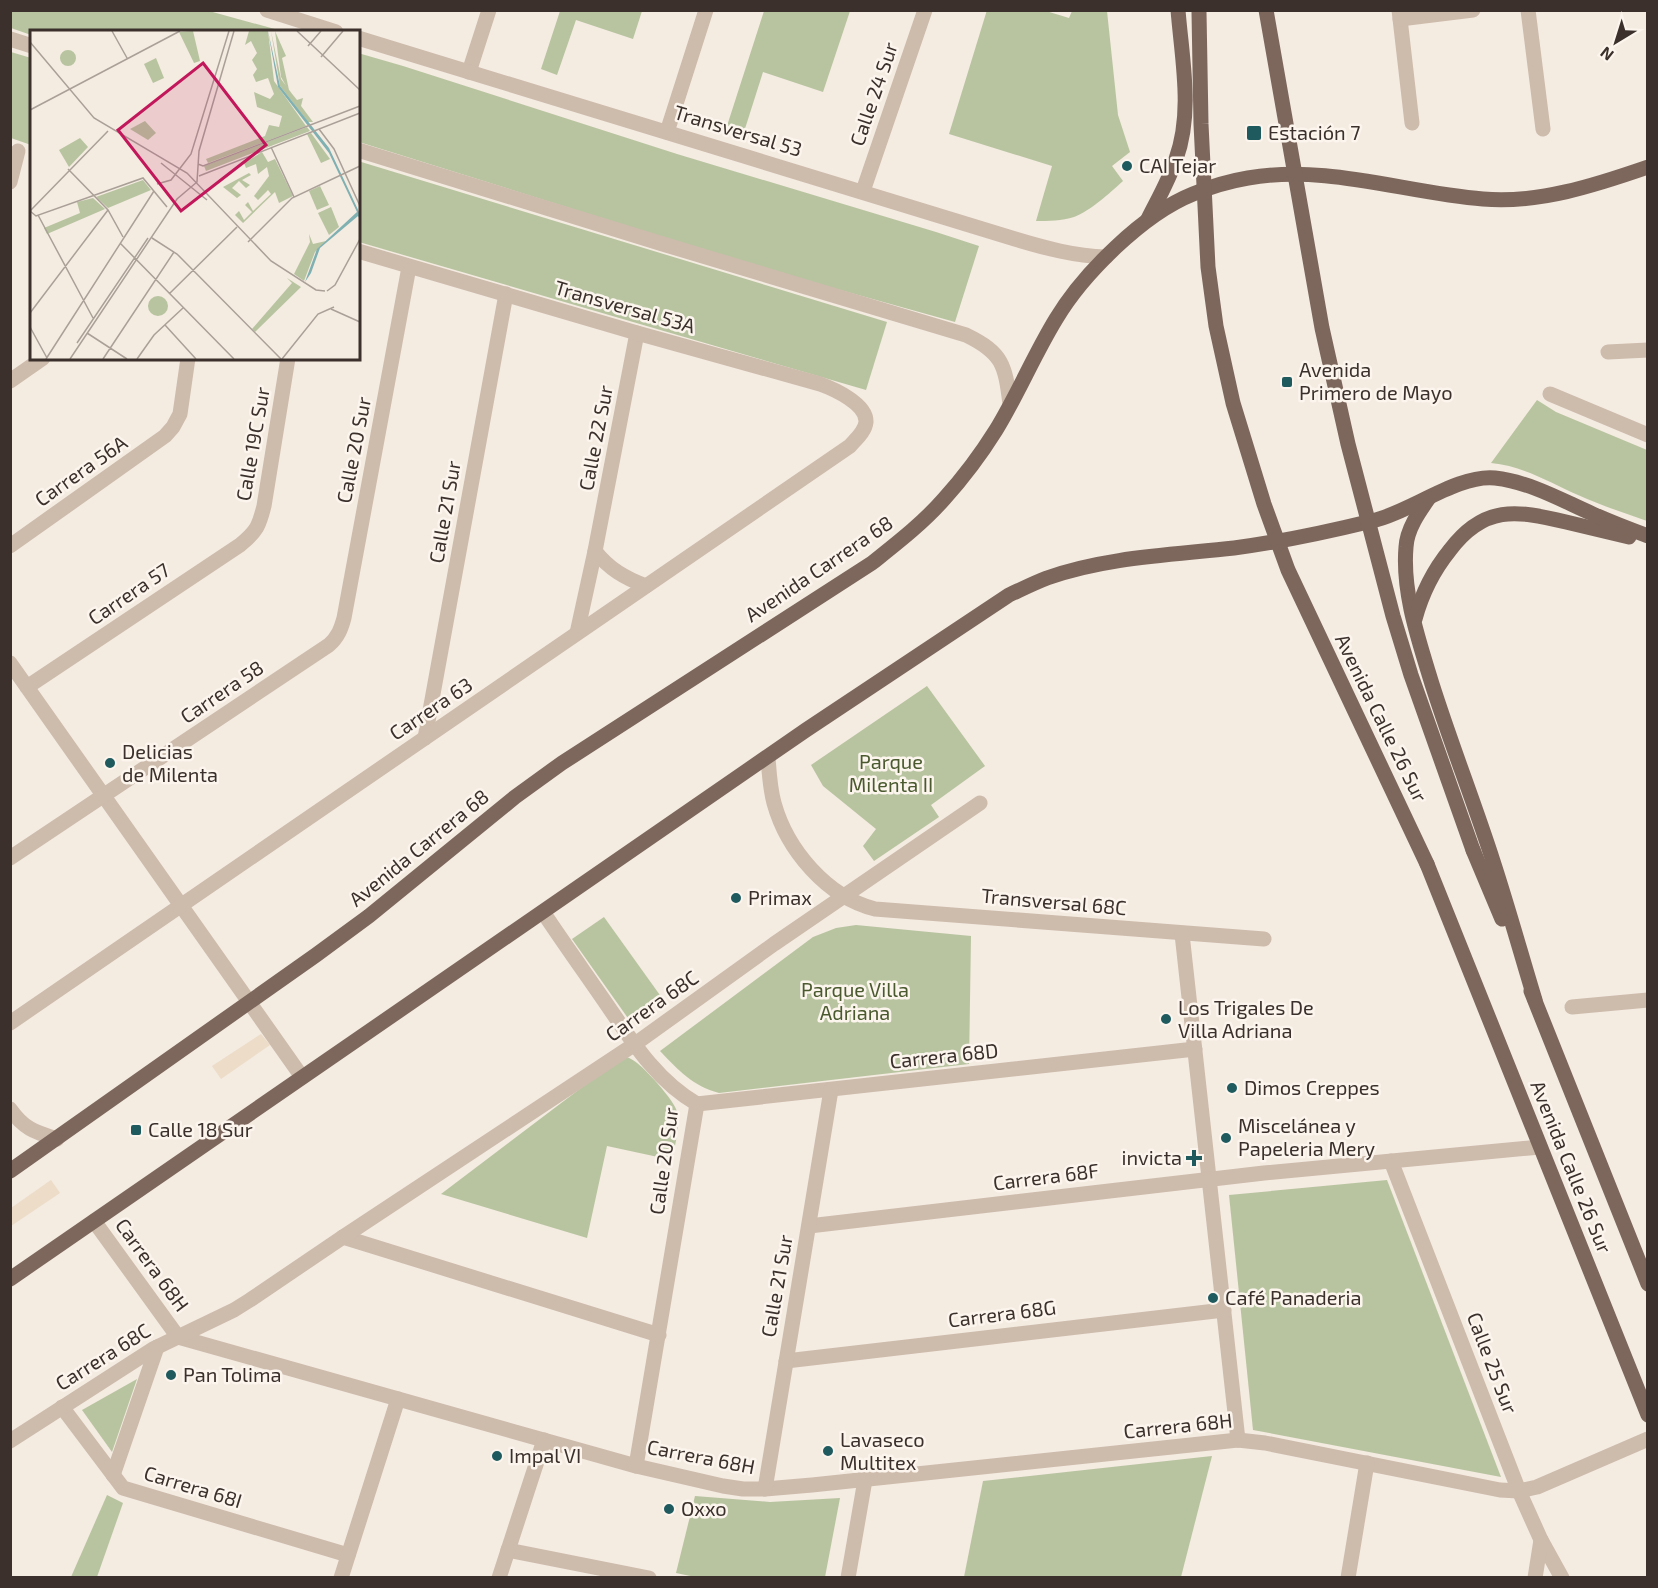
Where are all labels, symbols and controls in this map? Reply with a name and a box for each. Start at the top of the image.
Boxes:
north arrow [1586,12,1646,72]
inset map [30,30,360,360]
street label: Calle 24 Sur [844,39,902,149]
text: N [1596,43,1617,65]
street label: Transversal 53 [671,99,805,161]
place label: Estación 7 [1268,120,1360,144]
marker: Estación 7 [1245,124,1263,142]
place label: CAI Tejar [1139,153,1216,177]
marker: CAI Tejar [1120,159,1134,173]
street label: Transversal 53A [552,275,699,338]
place label: Avenida Primero de Mayo [1299,357,1453,404]
marker: Avenida Primero de Mayo [1280,375,1294,389]
street label: Calle 22 Sur [573,383,617,493]
street label: Calle 19C Sur [230,385,274,503]
street label: Calle 20 Sur [331,395,375,505]
street label: Carrera 56A [30,429,132,511]
street label: Calle 21 Sur [423,459,465,565]
street label: Avenida Carrera 68 [740,510,897,626]
street label: Carrera 57 [83,557,174,629]
street label: Avenida Calle 26 Sur [1331,630,1433,806]
street label: Carrera 58 [175,655,268,728]
street label: Carrera 63 [384,672,476,745]
place label: Delicias de Milenta [122,739,218,786]
park label: Parque Milenta II [849,749,933,796]
marker: Delicias de Milenta [103,756,117,770]
street label: Avenida Carrera 68 [344,784,493,911]
street label: Transversal 68C [980,883,1128,919]
place label: Primax [748,885,812,909]
marker: Primax [729,891,743,905]
street label: Carrera 68C [601,965,702,1046]
park label: Parque Villa Adriana [801,977,909,1024]
place label: Los Trigales De Villa Adriana [1178,995,1314,1042]
marker: Los Trigales De Villa Adriana [1159,1012,1173,1026]
street label: Carrera 68D [888,1037,999,1073]
place label: Dimos Creppes [1244,1075,1380,1099]
street label: Avenida Calle 26 Sur [1526,1077,1618,1256]
marker: Dimos Creppes [1225,1081,1239,1095]
street label: Calle 20 Sur [644,1106,682,1216]
place label: Miscelánea y Papeleria Mery [1238,1113,1375,1160]
place label: Calle 18 Sur [148,1117,253,1141]
marker: Calle 18 Sur [129,1123,143,1137]
marker: Miscelánea y Papeleria Mery [1219,1131,1233,1145]
place label: invicta [1121,1145,1182,1169]
marker: invicta [1187,1151,1201,1165]
street label: Carrera 68F [991,1158,1101,1194]
street label: Carrera 68H [111,1213,195,1316]
street label: Calle 21 Sur [755,1233,797,1339]
place label: Café Panaderia [1225,1285,1361,1309]
marker: Café Panaderia [1206,1291,1220,1305]
street label: Carrera 68G [947,1294,1057,1332]
street label: Calle 25 Sur [1463,1309,1523,1417]
street label: Carrera 68C [51,1318,154,1395]
place label: Pan Tolima [183,1362,281,1386]
marker: Pan Tolima [164,1368,178,1382]
street label: Carrera 68H [1122,1407,1234,1443]
place label: Lavaseco Multitex [840,1427,925,1474]
street label: Carrera 68H [645,1434,757,1478]
place label: Impal VI [509,1443,581,1467]
marker: Lavaseco Multitex [821,1444,835,1458]
marker: Impal VI [490,1449,504,1463]
street label: Carrera 68I [141,1460,245,1512]
place label: Oxxo [681,1496,727,1520]
marker: Oxxo [662,1502,676,1516]

